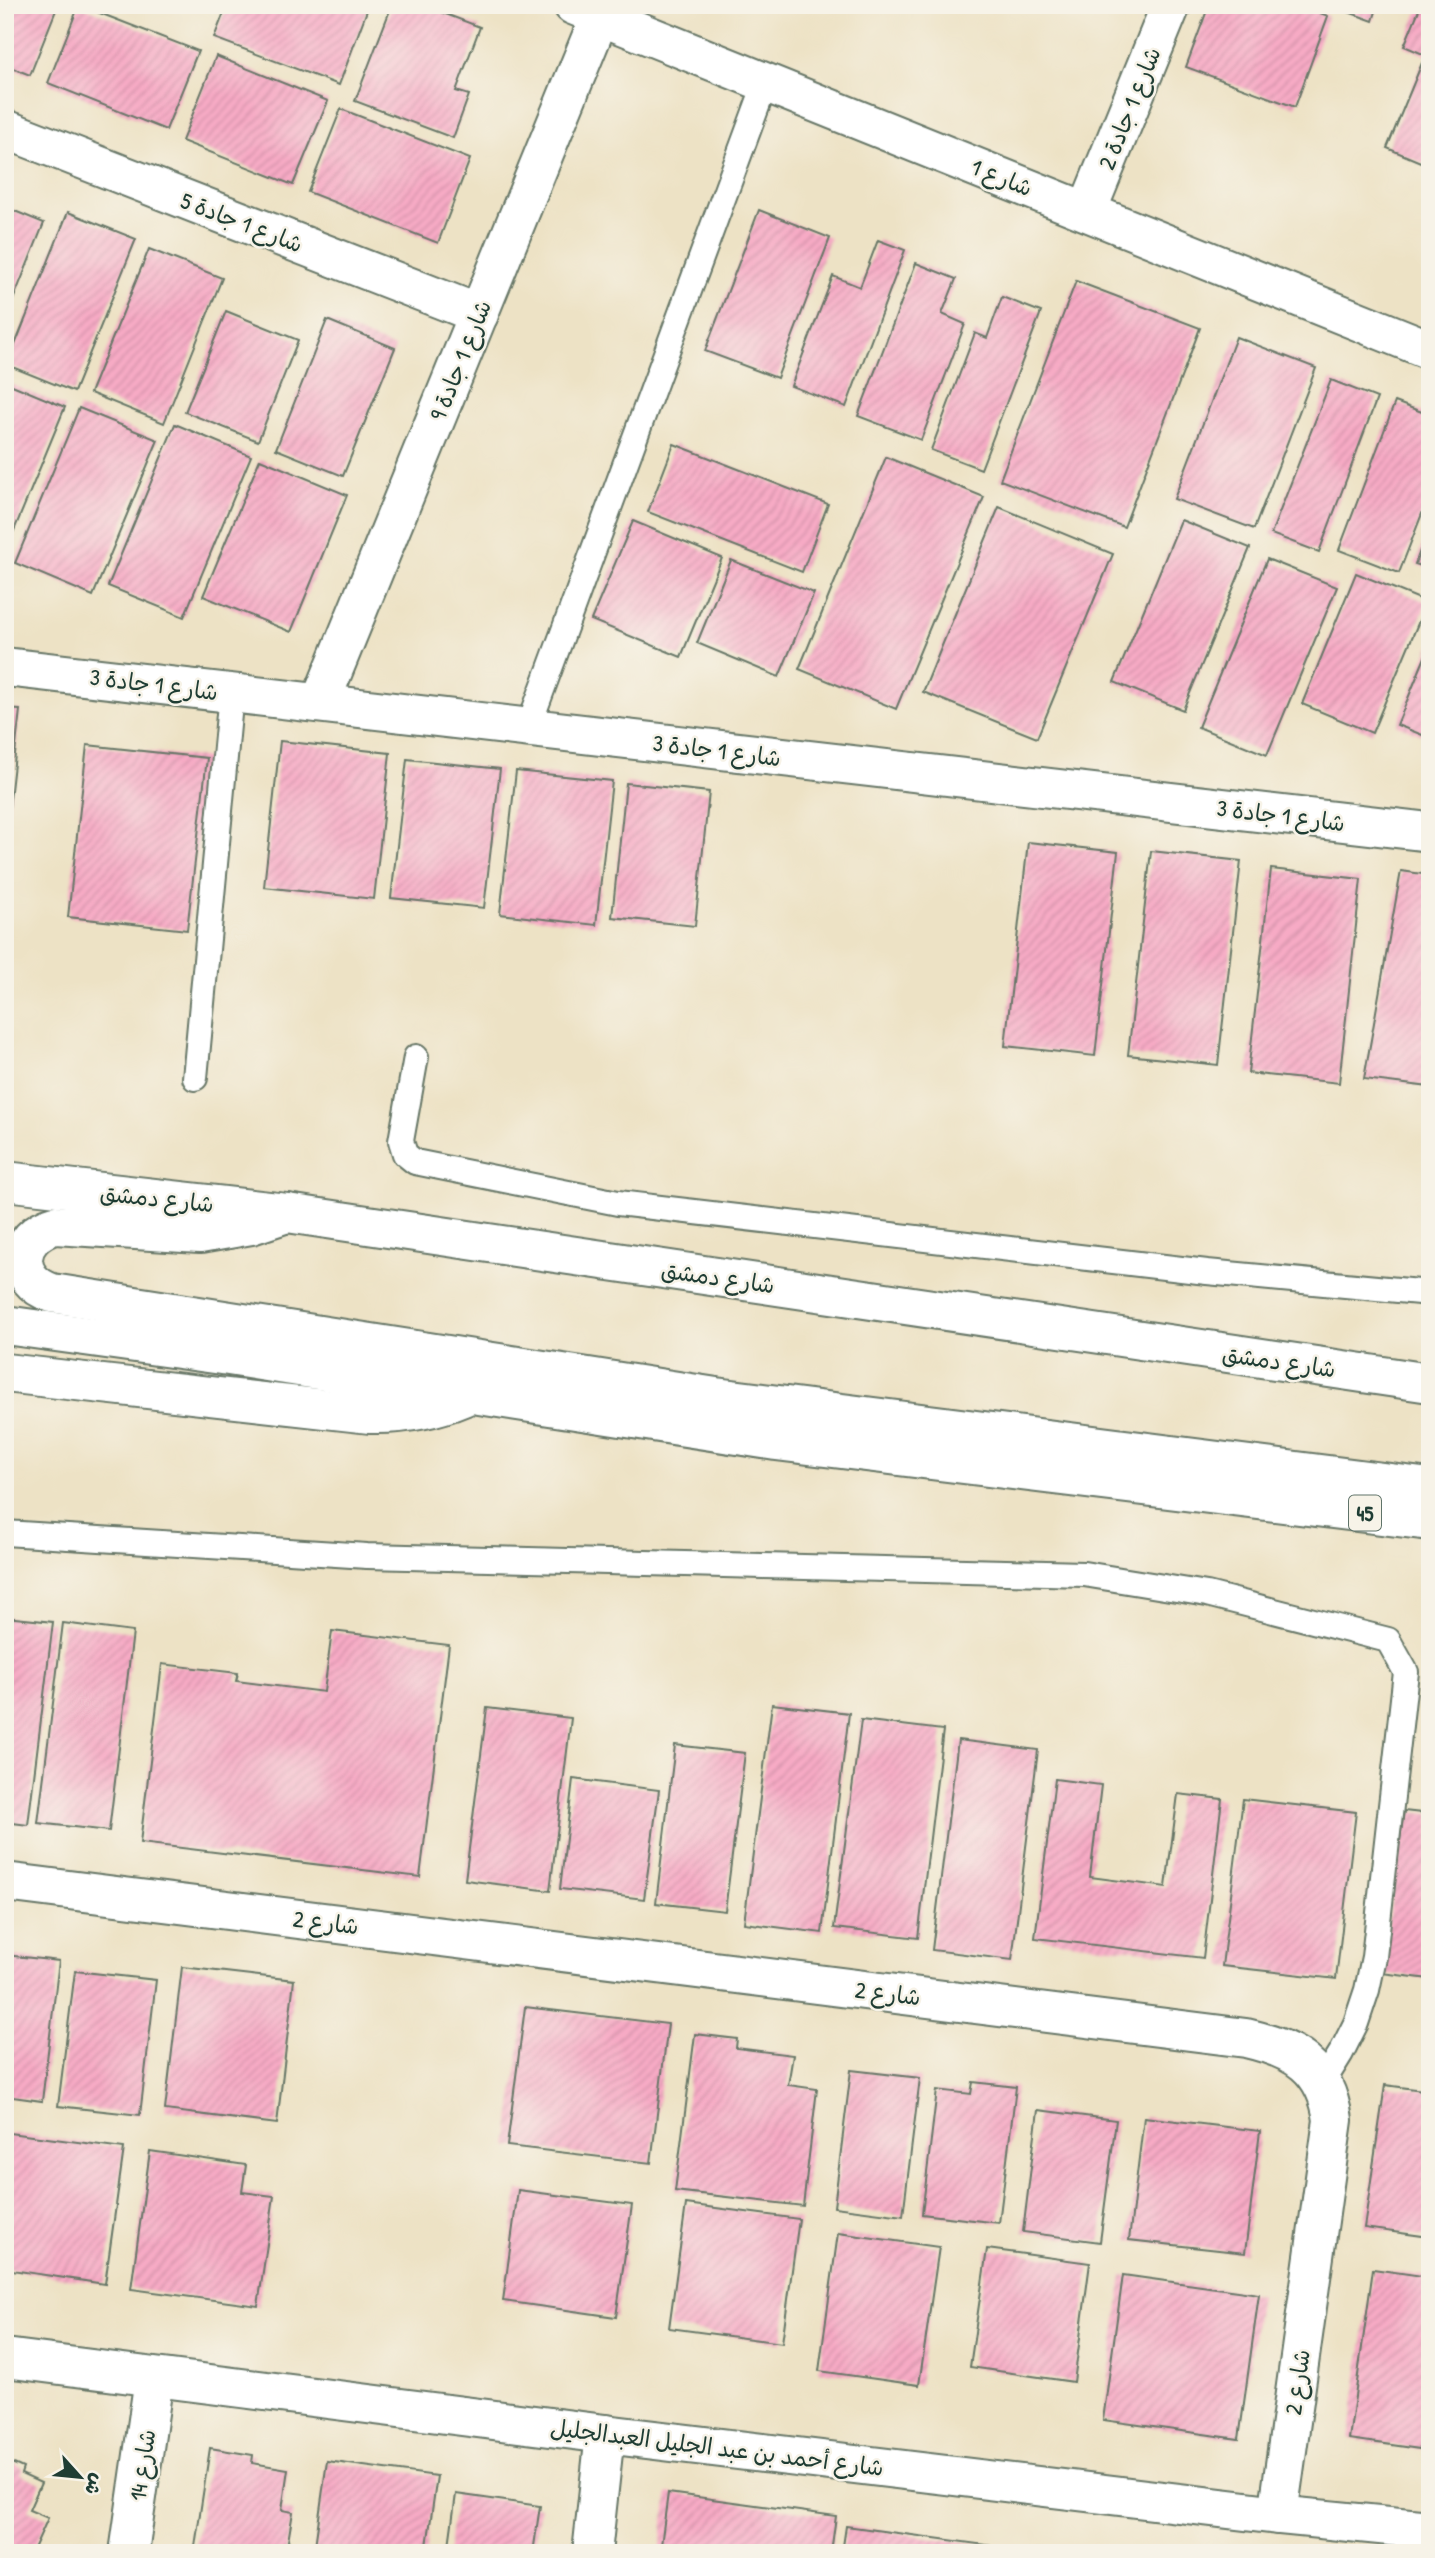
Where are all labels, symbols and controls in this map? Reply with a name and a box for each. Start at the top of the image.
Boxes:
street label: شارع 1 جادة 2 [1090,42,1169,174]
street label: شارع 1 [966,151,1037,204]
street label: شارع 1 جادة 5 [176,185,308,260]
street label: شارع 1 جادة 9 [422,295,499,425]
street label: شارع 1 جادة 3 [88,661,220,708]
street label: شارع 1 جادة 3 [651,727,783,774]
street label: شارع 1 جادة 3 [1215,792,1347,839]
street label: شارع دمشق [98,1177,216,1220]
street label: شارع دمشق [659,1254,777,1301]
street label: شارع دمشق [1220,1338,1338,1385]
road number: 45 [1349,1496,1381,1530]
street label: شارع 2 [291,1903,361,1942]
street label: شارع 2 [853,1974,923,2013]
street label: شارع 2 [1277,2347,1318,2417]
street label: شارع أحمد بن عبد الجليل العبدالجليل [548,2411,885,2484]
street label: شارع 14 [122,2427,163,2503]
north arrow [46,2442,116,2512]
text: ش [79,2470,111,2500]

